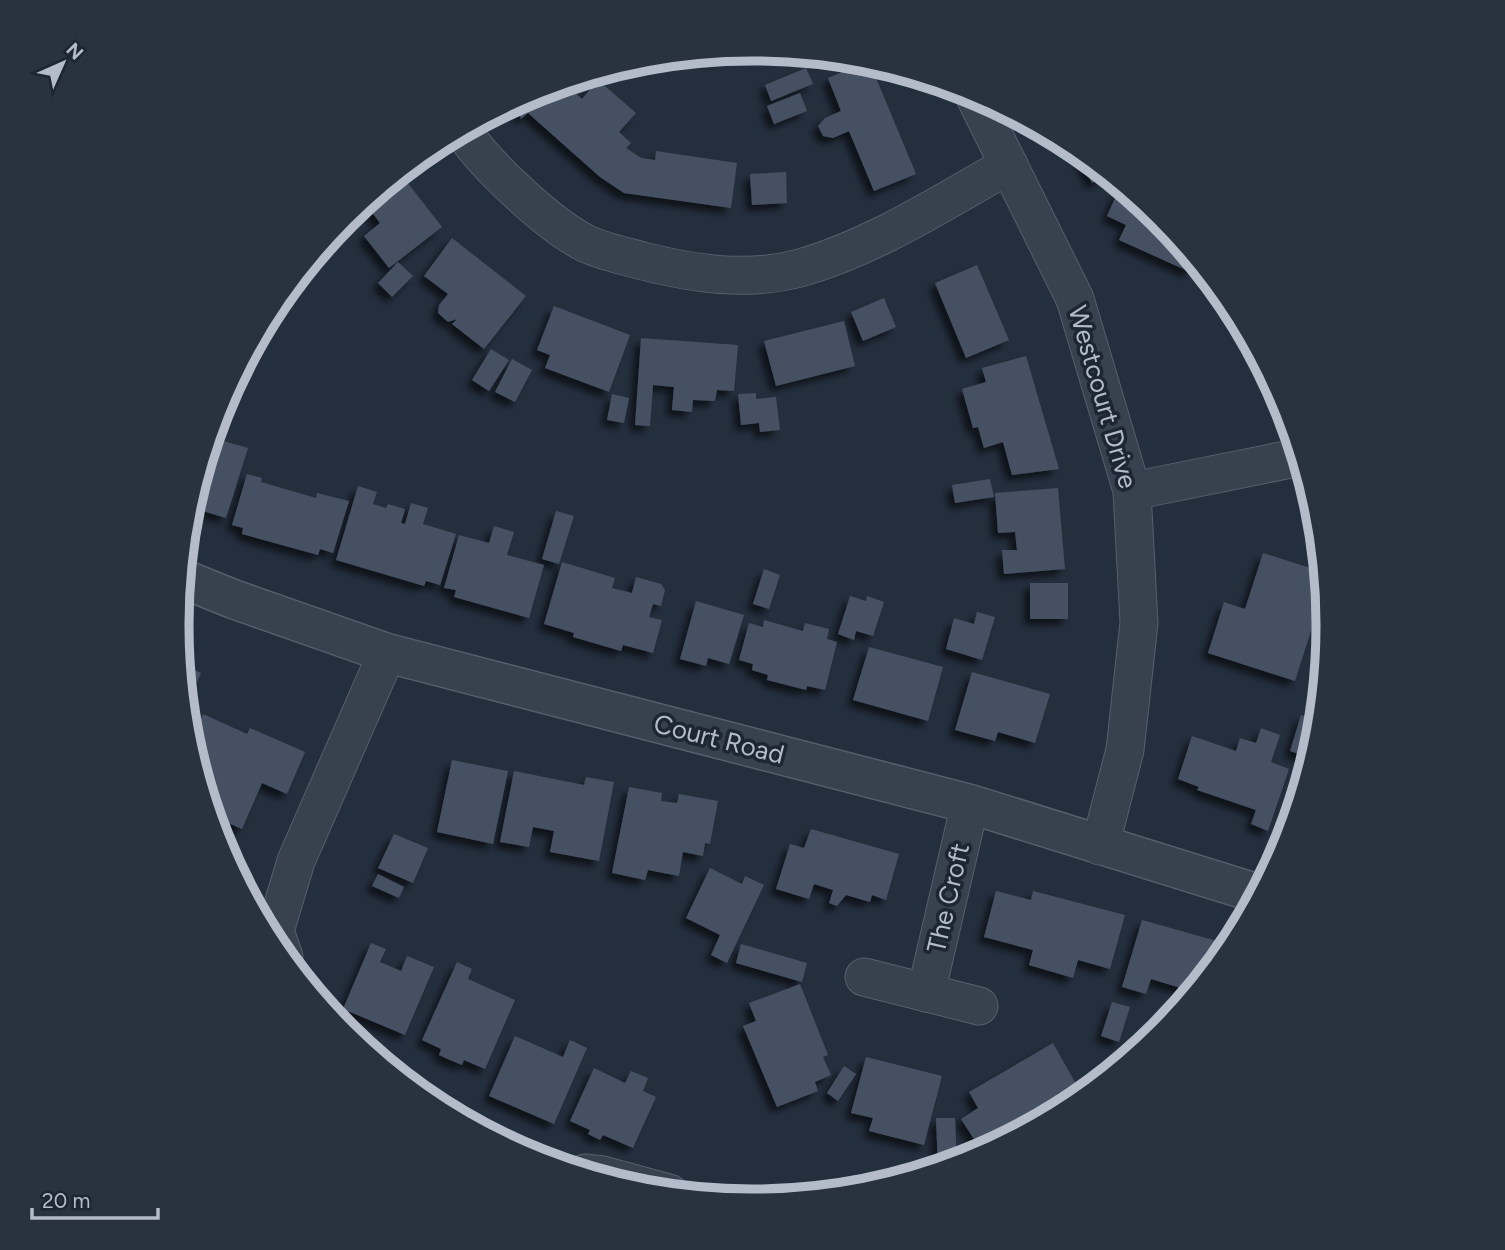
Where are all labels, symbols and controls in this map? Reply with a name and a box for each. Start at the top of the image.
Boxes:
north arrow [28,28,98,98]
text: N [61,38,88,65]
street label: Westcourt Drive [1062,302,1144,492]
street label: Court Road [650,707,788,771]
street label: The Croft [920,840,976,956]
scale bar [32,1176,158,1220]
text: 20 m [42,1188,90,1213]

